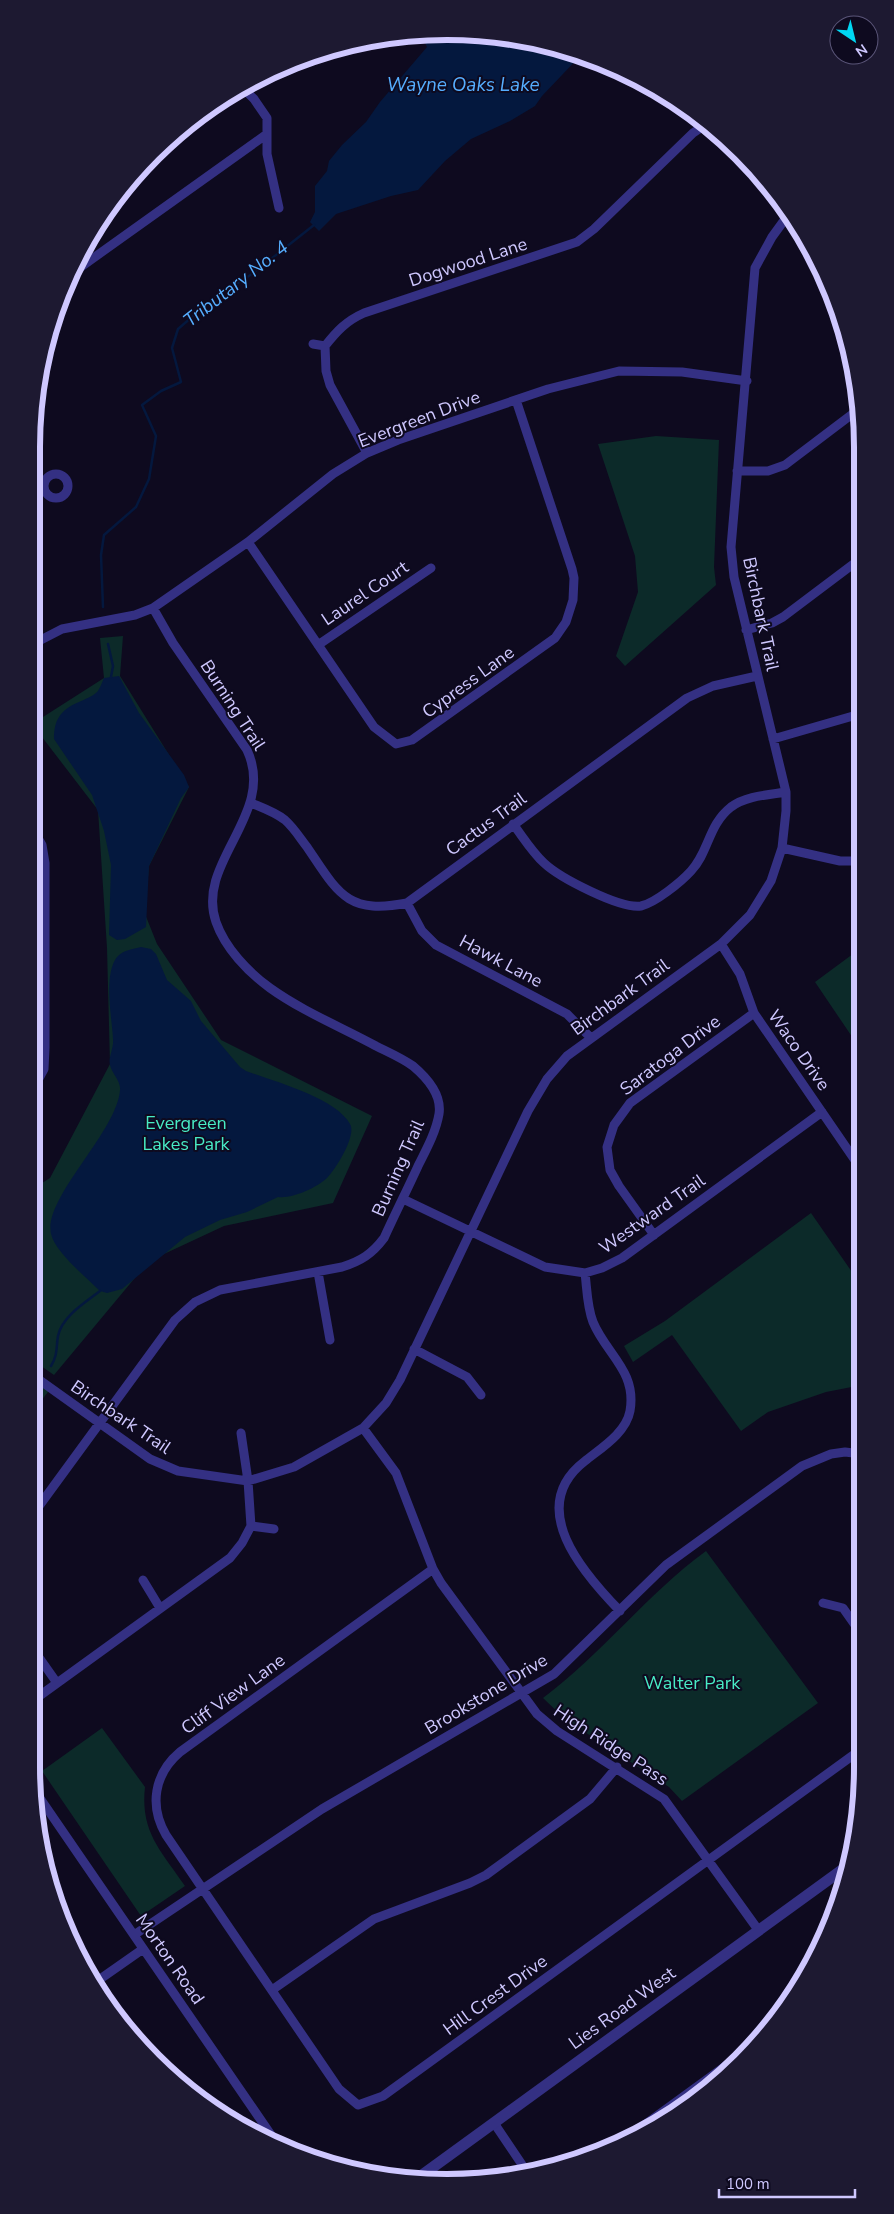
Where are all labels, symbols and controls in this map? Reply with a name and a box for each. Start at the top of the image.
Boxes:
north arrow [829,15,879,65]
text: N [851,39,871,61]
water label: Wayne Oaks Lake [386,72,540,98]
street label: Dogwood Lane [406,232,530,292]
water label: Tributary No. 4 [178,235,294,333]
street label: Evergreen Drive [355,385,483,453]
street label: Laurel Court [317,555,414,631]
street label: Birchbark Trail [737,555,785,674]
street label: Cypress Lane [417,640,519,724]
street label: Burning Trail [195,655,272,755]
street label: Cactus Trail [441,786,532,861]
street label: Hawk Lane [455,929,547,993]
street label: Birchbark Trail [566,953,675,1041]
street label: Waco Drive [762,1005,836,1095]
street label: Saratoga Drive [615,1009,725,1101]
park label: Evergreen Lakes Park [143,1111,230,1156]
street label: Burning Trail [366,1115,430,1220]
street label: Westward Trail [594,1168,710,1259]
street label: Birchbark Trail [66,1375,176,1460]
street label: Cliff View Lane [176,1648,290,1740]
street label: Brookstone Drive [420,1648,552,1740]
park label: Walter Park [644,1671,741,1695]
street label: High Ridge Pass [549,1699,673,1791]
street label: Morton Road [130,1909,210,2009]
street label: Hill Crest Drive [438,1949,552,2041]
street label: Lies Road West [564,1961,681,2055]
scale bar [719,2166,855,2198]
text: 100 m [726,2174,770,2194]

